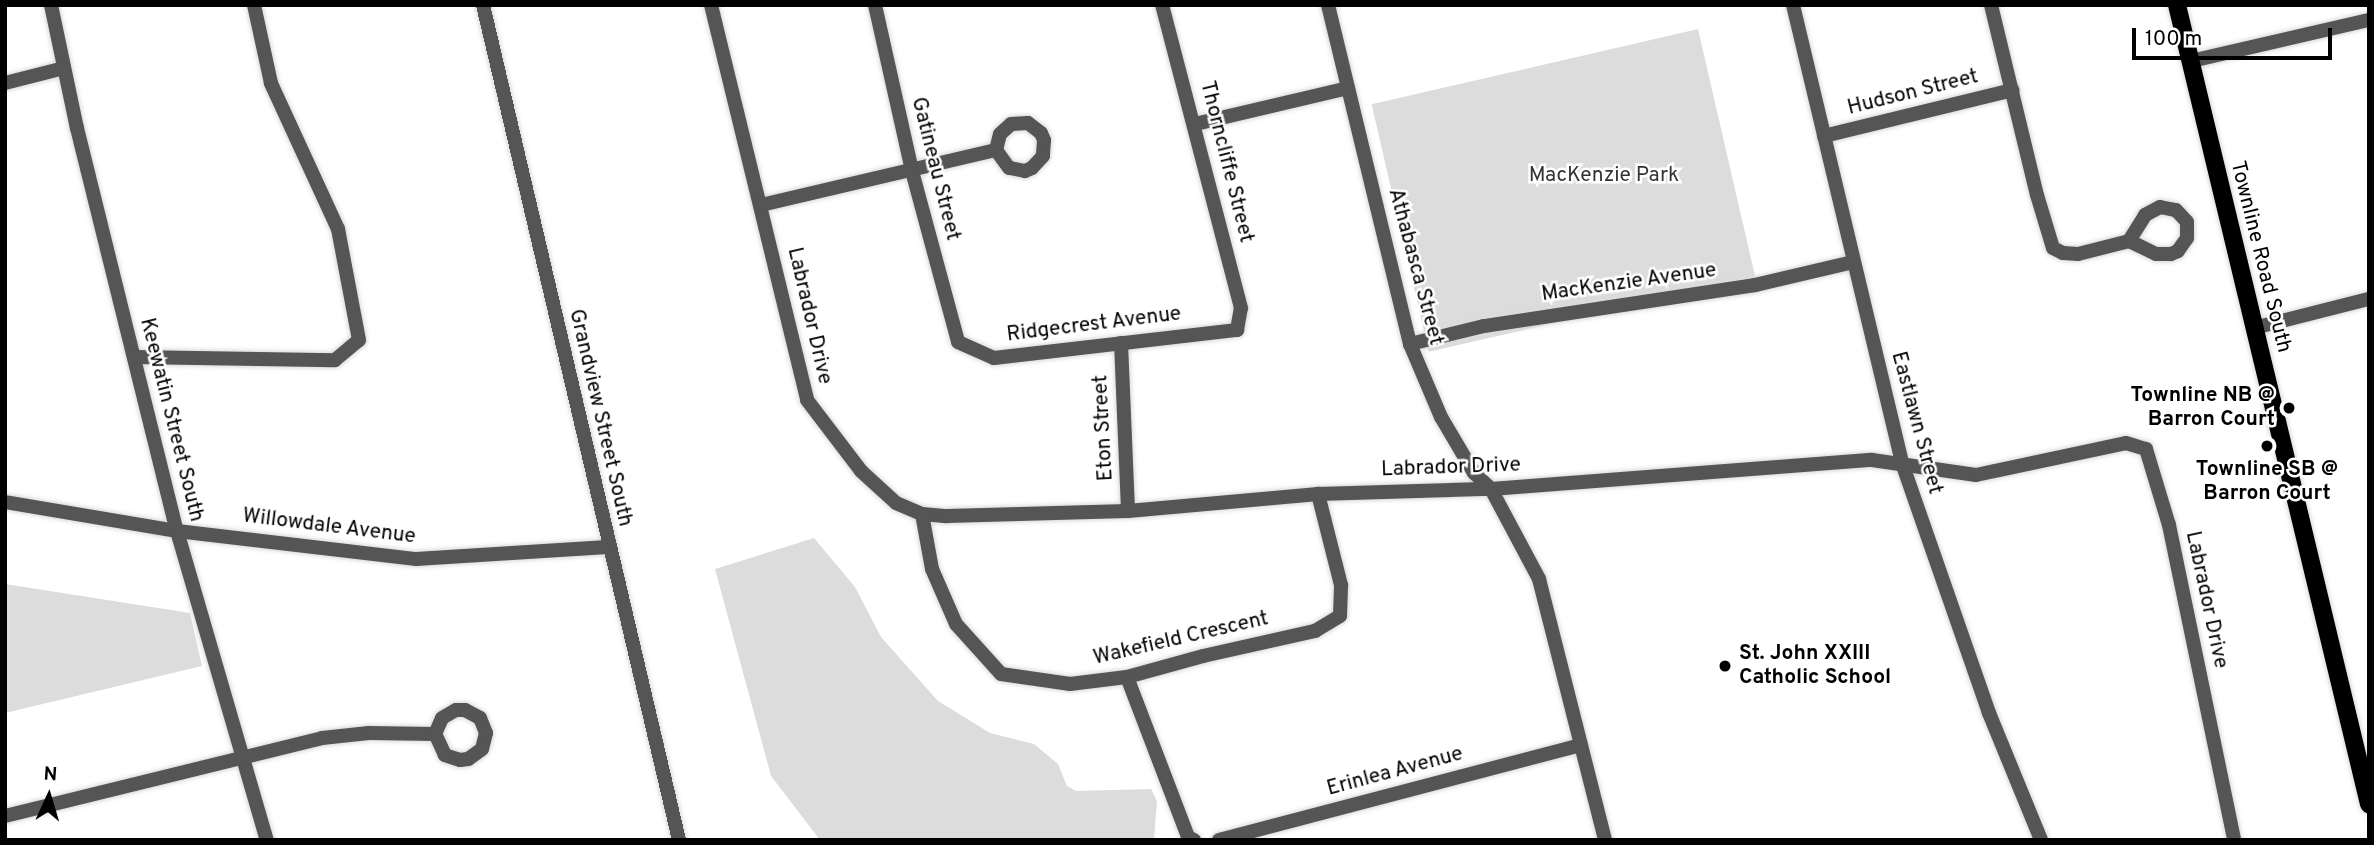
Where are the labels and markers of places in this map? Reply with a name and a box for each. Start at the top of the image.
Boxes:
place label: Townline NB @ Barron Court [2131,383,2275,433]
marker: Townline NB @ Barron Court [2281,400,2297,416]
marker: Townline SB @ Barron Court [2259,438,2275,454]
place label: Townline SB @ Barron Court [2196,457,2338,507]
place label: St. John XXIII Catholic School [1739,641,1891,691]
marker: St. John XXIII Catholic School [1717,658,1733,674]

